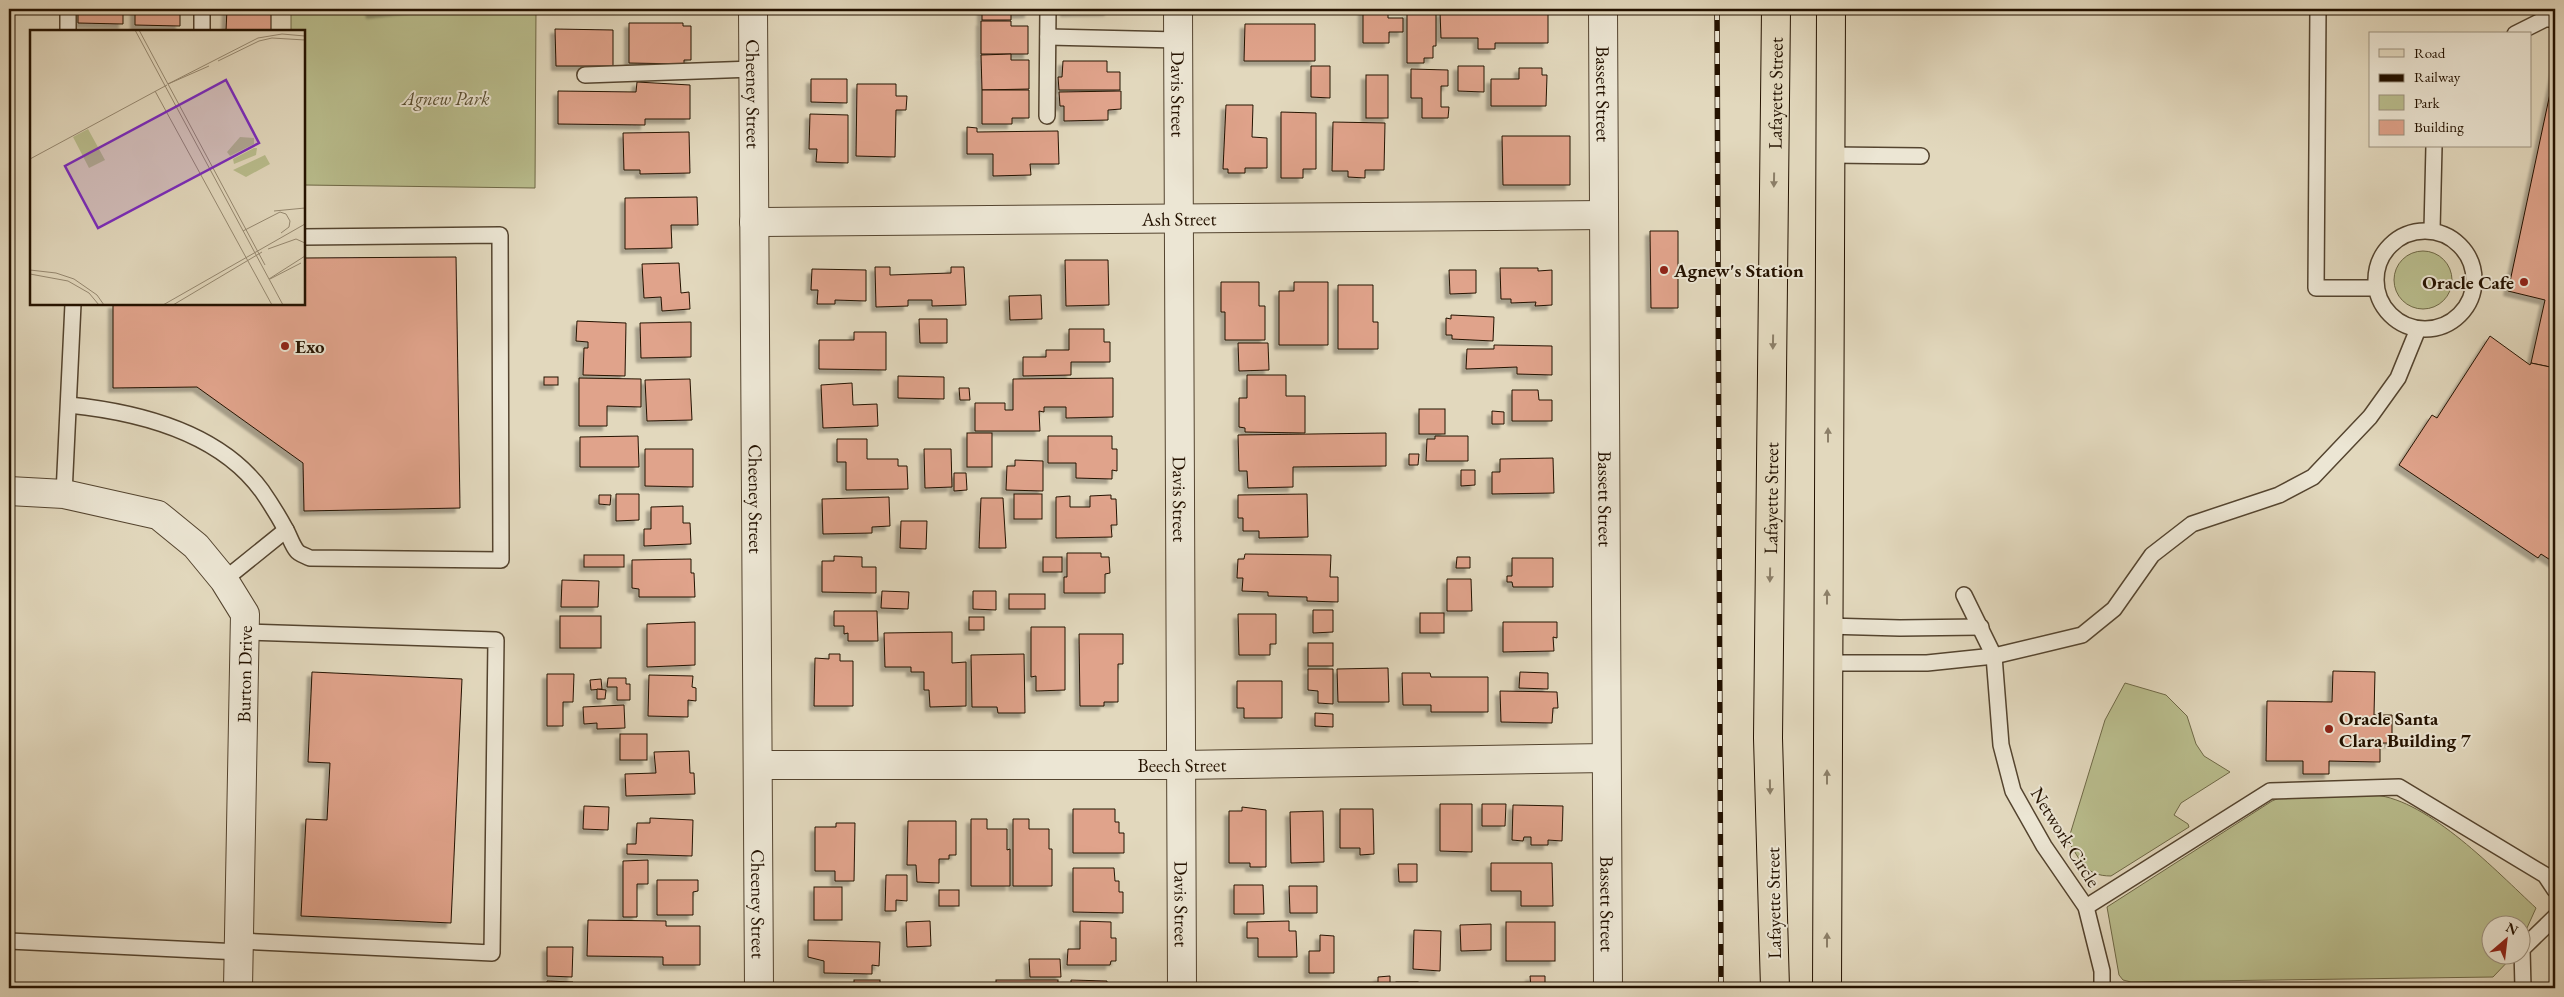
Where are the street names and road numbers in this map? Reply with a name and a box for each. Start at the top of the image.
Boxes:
street label: Lafayette Street [1762,37,1789,149]
street label: Cheeney Street [740,39,766,149]
street label: Bassett Street [1590,46,1616,142]
street label: Davis Street [1165,51,1191,137]
street label: Ash Street [1141,206,1216,232]
street label: Lafayette Street [1758,442,1784,554]
street label: Cheeney Street [743,444,768,554]
street label: Bassett Street [1592,451,1618,547]
street label: Davis Street [1167,456,1192,542]
street label: Burton Drive [231,625,258,723]
street label: Beech Street [1138,752,1227,778]
street label: Network Circle [2025,782,2106,892]
street label: Lafayette Street [1760,847,1787,959]
street label: Cheeney Street [745,849,771,959]
street label: Bassett Street [1594,856,1620,952]
street label: Davis Street [1168,861,1194,947]

